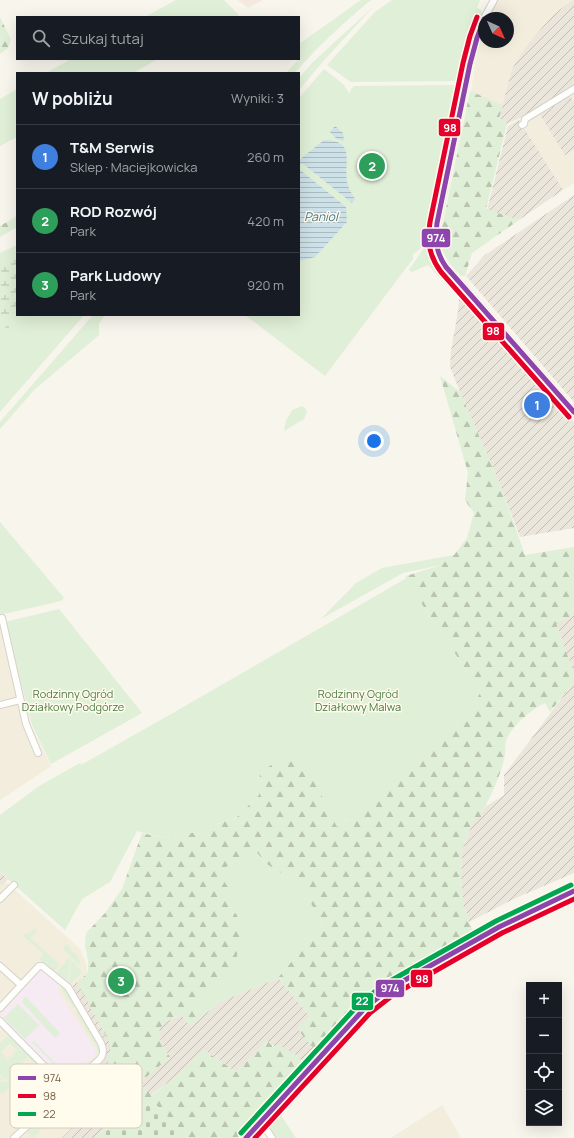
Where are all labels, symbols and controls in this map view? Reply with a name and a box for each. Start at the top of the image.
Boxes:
north arrow [478,12,514,48]
search box [16,16,300,60]
icon: search [30,27,52,49]
text: Szukaj tutaj [62,28,144,49]
text: W pobliżu [32,87,113,110]
text: Wyniki: 3 [231,89,284,107]
line badge: 98 [438,118,461,137]
text: 98 [443,120,457,135]
text: T&M Serwis [70,137,154,158]
text: 1 [42,148,48,166]
text: 260 m [247,148,284,166]
pin: 2 [359,151,385,181]
text: Sklep · Maciejkowicka [70,158,197,176]
text: ROD Rozwój [70,201,157,222]
water label: Paniol [304,208,340,225]
text: 2 [41,212,49,230]
text: 420 m [247,212,284,230]
text: Park [70,222,96,240]
line badge: 974 [421,228,451,248]
text: 974 [427,230,446,245]
text: Park Ludowy [70,265,161,286]
text: 3 [41,276,49,294]
text: 920 m [247,276,284,294]
text: Park [70,286,96,304]
line badge: 98 [482,322,505,341]
text: 98 [486,323,500,338]
pin: 1 [524,390,550,420]
your location [364,431,384,451]
park label: Rodzinny Ogród Działkowy Podgórze [22,686,125,714]
park label: Rodzinny Ogród Działkowy Malwa [315,686,401,714]
pin: 3 [108,966,134,996]
line badge: 98 [410,969,433,988]
text: 98 [415,971,429,986]
line badge: 974 [375,979,405,998]
text: 974 [381,980,400,995]
map controls [526,982,562,1126]
button: + [526,982,562,1018]
line badge: 22 [351,992,374,1011]
text: 22 [355,993,369,1008]
button: − [526,1018,562,1054]
button: locate [526,1054,562,1090]
legend [10,1064,142,1128]
text: 974 [43,1070,61,1085]
text: 98 [43,1088,56,1103]
button: layers [526,1090,562,1126]
text: 22 [43,1106,56,1121]

